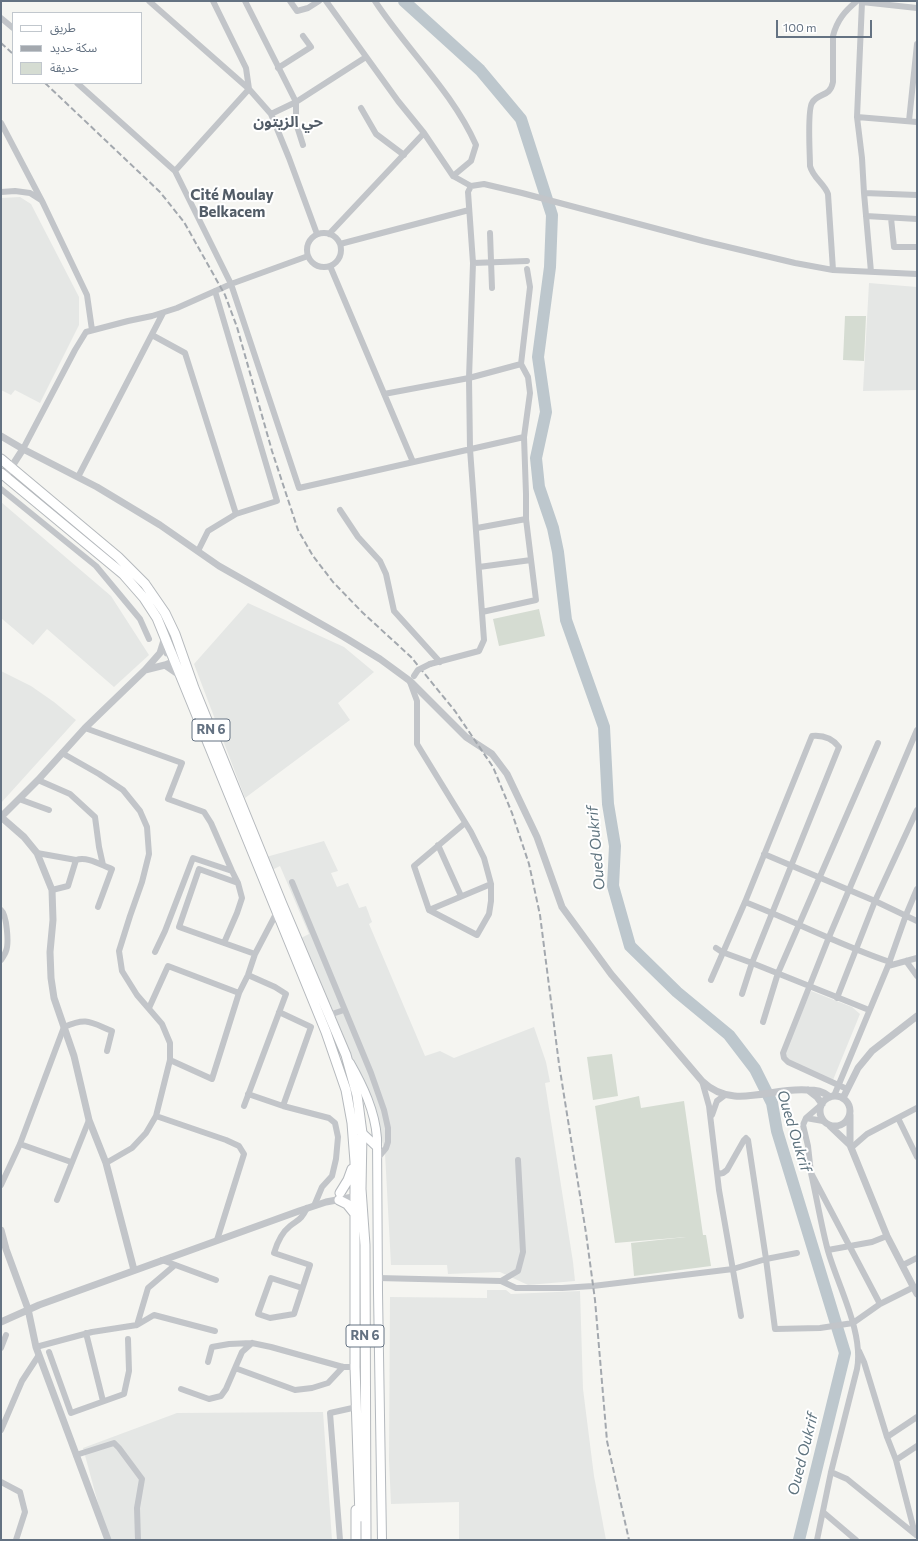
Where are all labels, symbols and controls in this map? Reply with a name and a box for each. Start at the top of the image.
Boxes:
legend [12,12,142,84]
scale bar [778,12,874,38]
text: طريق [50,20,76,34]
text: 100 m [783,20,817,34]
text: سكة حديد [50,40,97,54]
text: حديقة [50,60,79,74]
district label: حي الزيتون [253,113,323,131]
district label: Cité Moulay Belkacem [190,186,274,221]
road number: RN 6 [192,719,230,741]
water label: Oued Oukrif [583,805,609,891]
water label: Oued Oukrif [773,1088,815,1174]
road number: RN 6 [346,1325,384,1347]
water label: Oued Oukrif [784,1411,822,1497]

